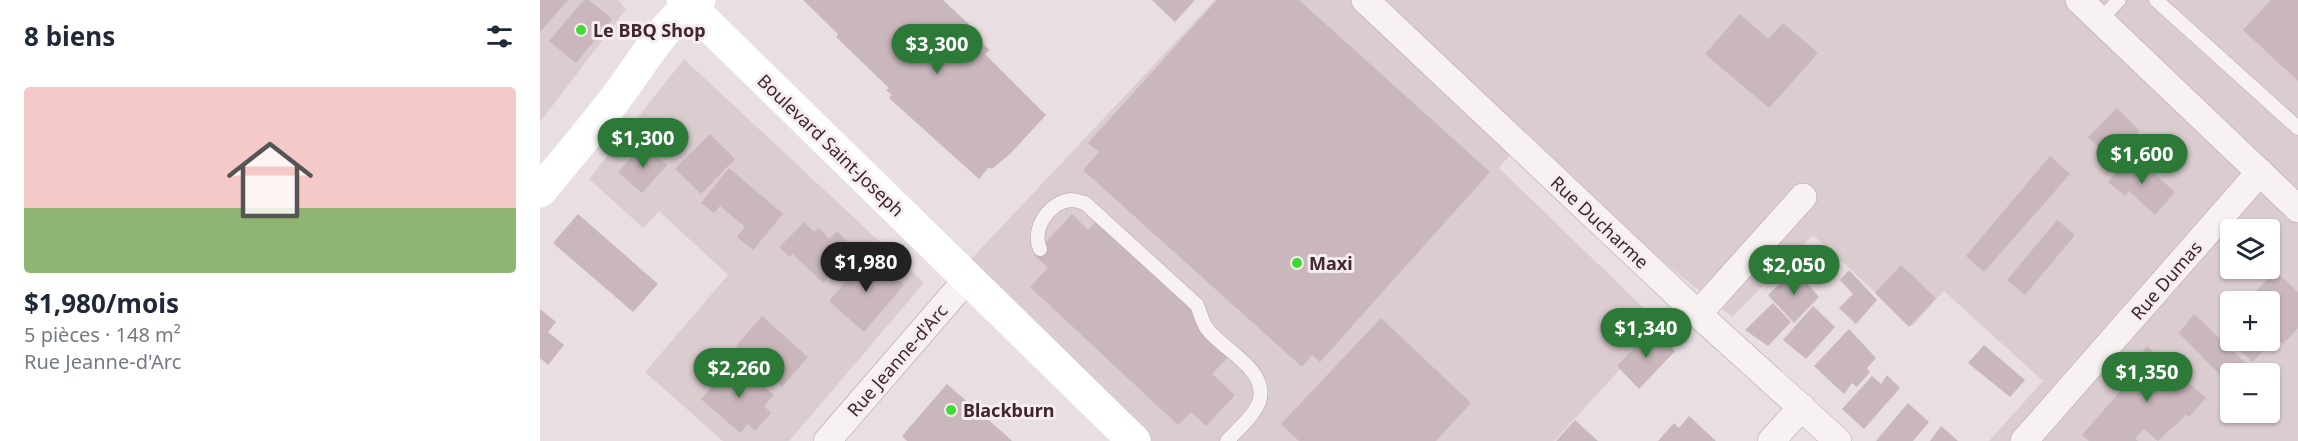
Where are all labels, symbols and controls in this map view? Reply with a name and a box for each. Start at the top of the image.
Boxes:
text: 8 biens [24,18,115,54]
place label: Le BBQ Shop [593,18,706,42]
icon: filters [483,20,516,53]
marker: Le BBQ Shop [574,23,588,37]
pin: $3,300 [888,24,986,75]
text: $3,300 [906,30,968,57]
street label: Boulevard Saint-Joseph [753,69,909,221]
pin: $1,300 [594,118,692,169]
text: $1,300 [612,124,674,151]
icon: home [216,126,324,234]
pin: $1,600 [2093,134,2191,185]
text: $1,600 [2111,140,2173,167]
street label: Rue Ducharme [1546,170,1654,274]
map controls [2220,219,2280,423]
button: layers [2220,219,2280,279]
street label: Rue Dumas [2125,236,2207,324]
pin: $1,980 [817,242,915,293]
pin: $2,050 [1745,245,1843,296]
text: $1,980 [835,248,897,275]
place label: Maxi [1309,251,1353,275]
text: $2,050 [1763,251,1825,278]
marker: Maxi [1290,256,1304,270]
text: $1,980/mois [24,285,179,321]
button: + [2220,291,2280,351]
street label: Rue Jeanne-d'Arc [841,298,953,421]
pin: $1,340 [1597,308,1695,359]
text: $1,340 [1615,314,1677,341]
text: 5 pièces · 148 m² [24,321,181,348]
text: Rue Jeanne-d'Arc [24,348,181,375]
pin: $2,260 [690,348,788,399]
pin: $1,350 [2098,352,2196,403]
text: $2,260 [708,354,770,381]
text: $1,350 [2116,358,2178,385]
button: − [2220,363,2280,423]
place label: Blackburn [963,398,1054,422]
marker: Blackburn [944,403,958,417]

